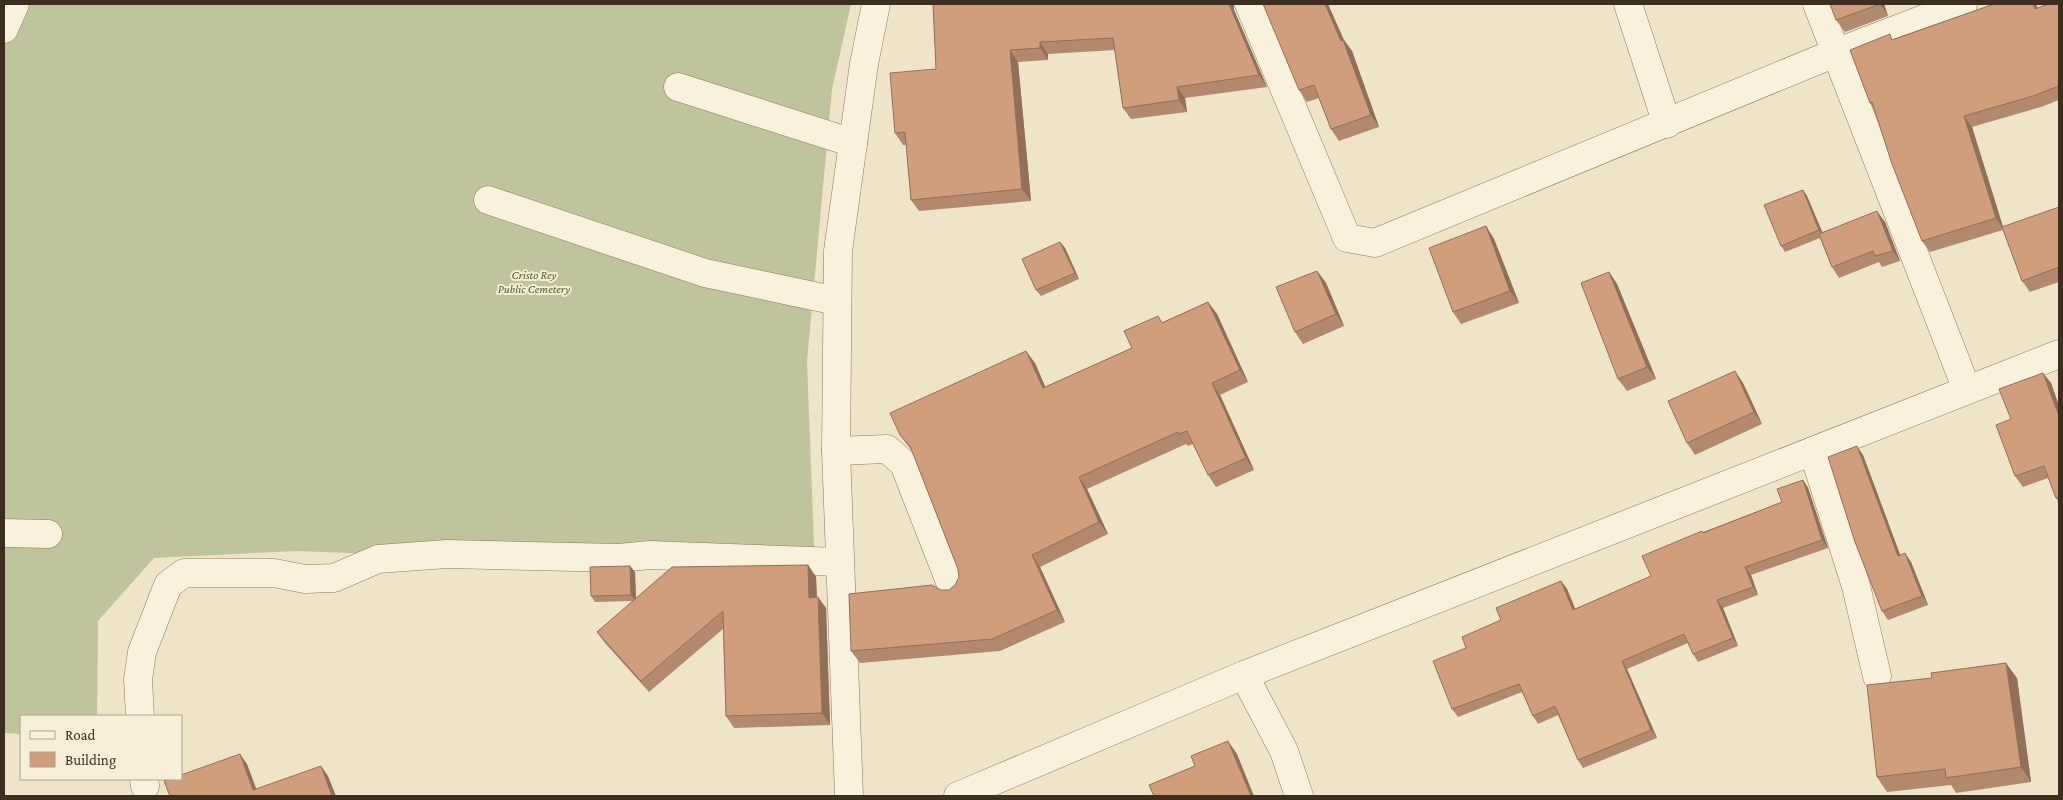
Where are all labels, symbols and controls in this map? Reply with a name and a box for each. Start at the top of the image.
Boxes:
park label: Cristo Rey Public Cemetery [498,268,570,296]
legend [20,715,182,780]
text: Road [65,727,96,743]
text: Building [65,752,116,769]

